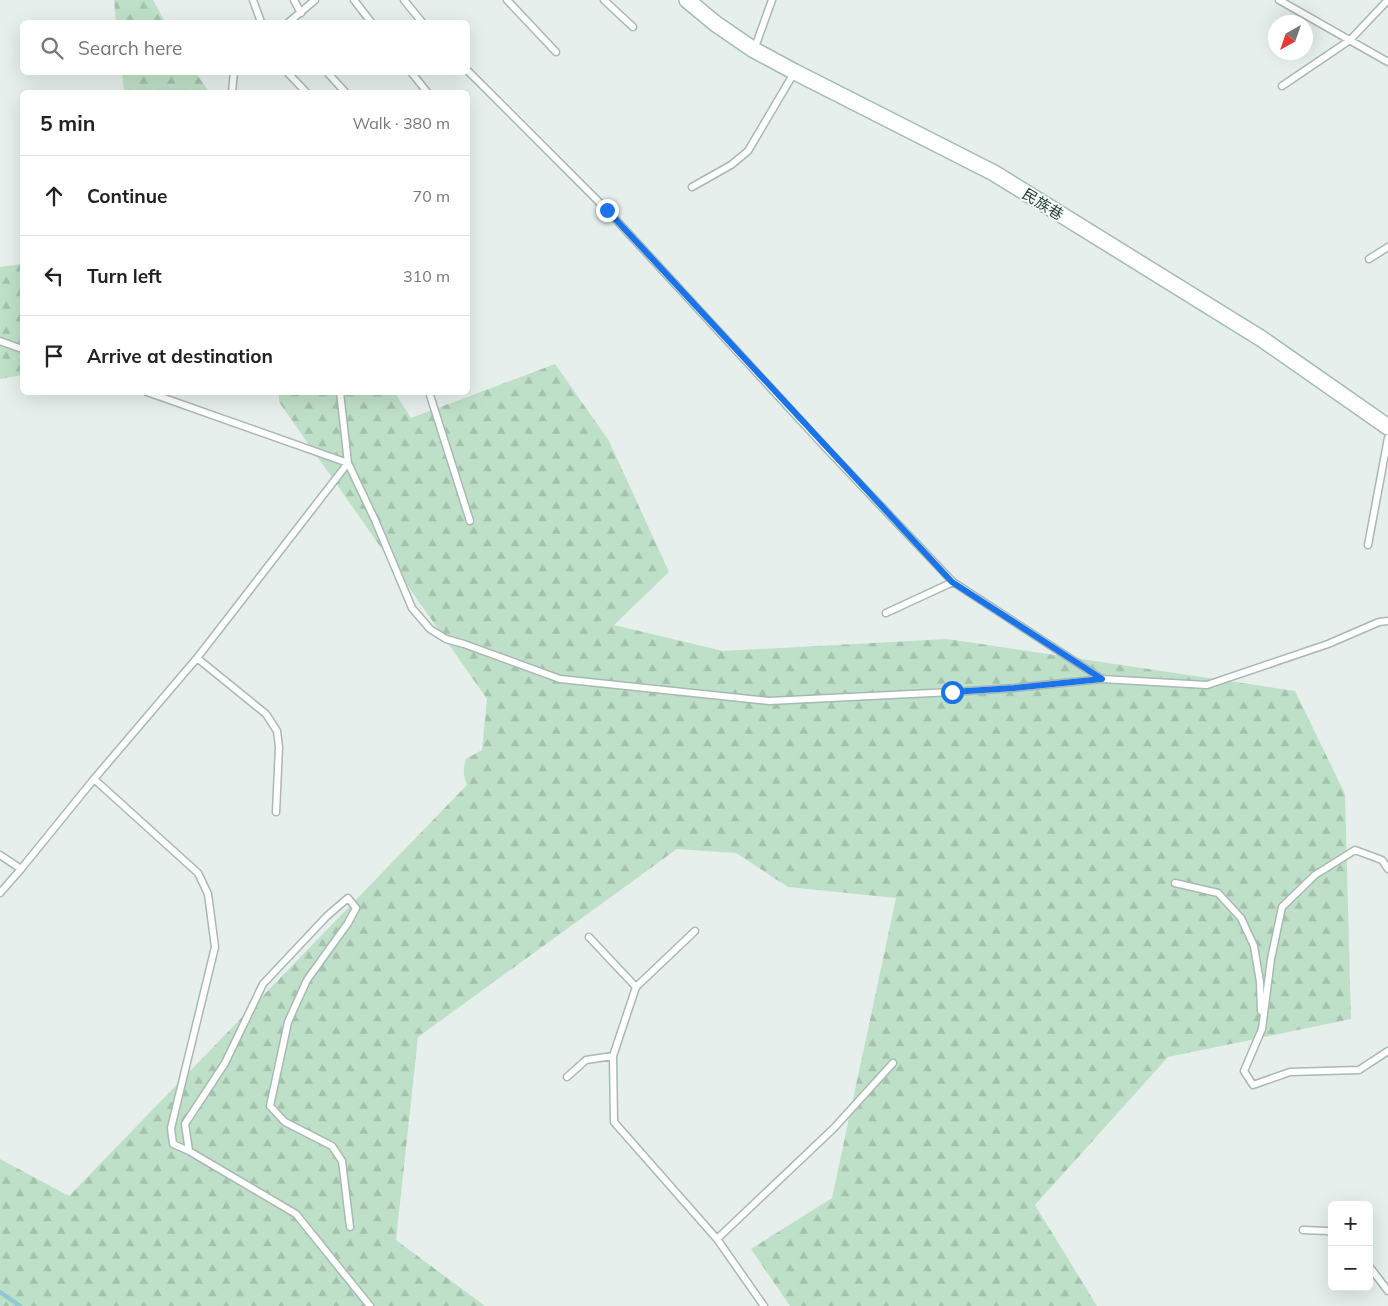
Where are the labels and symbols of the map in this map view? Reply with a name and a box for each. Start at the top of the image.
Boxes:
north arrow [1268,15,1313,60]
street label: 民族巷 [1019,184,1067,224]
route end [596,199,619,222]
route start [941,681,964,704]

